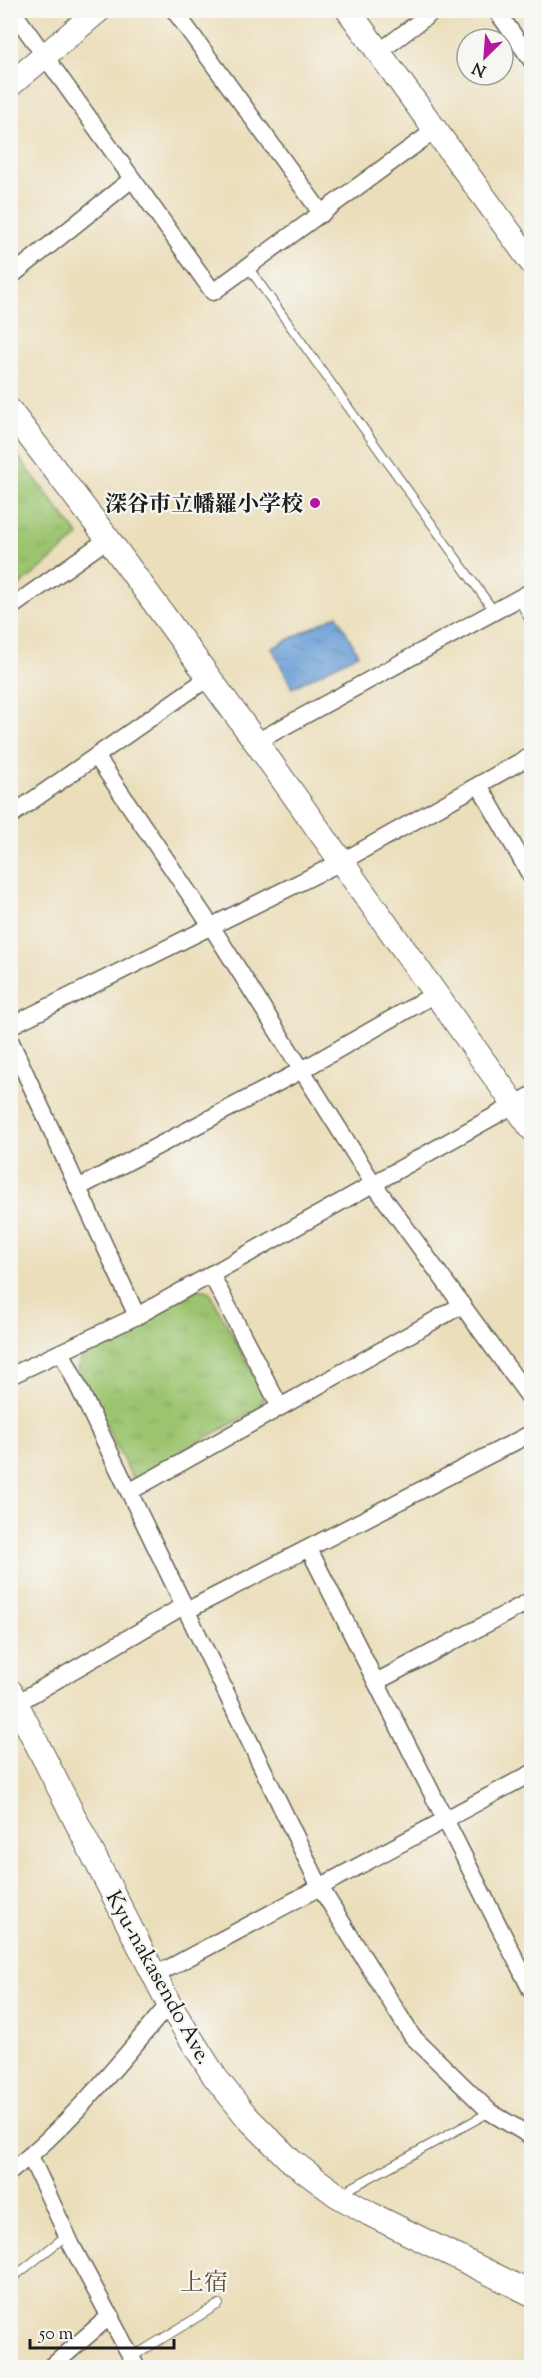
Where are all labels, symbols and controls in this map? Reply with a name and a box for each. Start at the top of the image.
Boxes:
north arrow [455,27,515,87]
text: N [469,55,490,81]
place label: 深谷市立幡羅小学校 [105,490,303,522]
marker: 深谷市立幡羅小学校 [308,496,322,510]
street label: Kyu-nakasendo Ave. [96,1886,219,2071]
district label: 上宿 [180,2267,228,2301]
scale bar [30,2312,174,2350]
text: 50 m [38,2322,74,2348]

